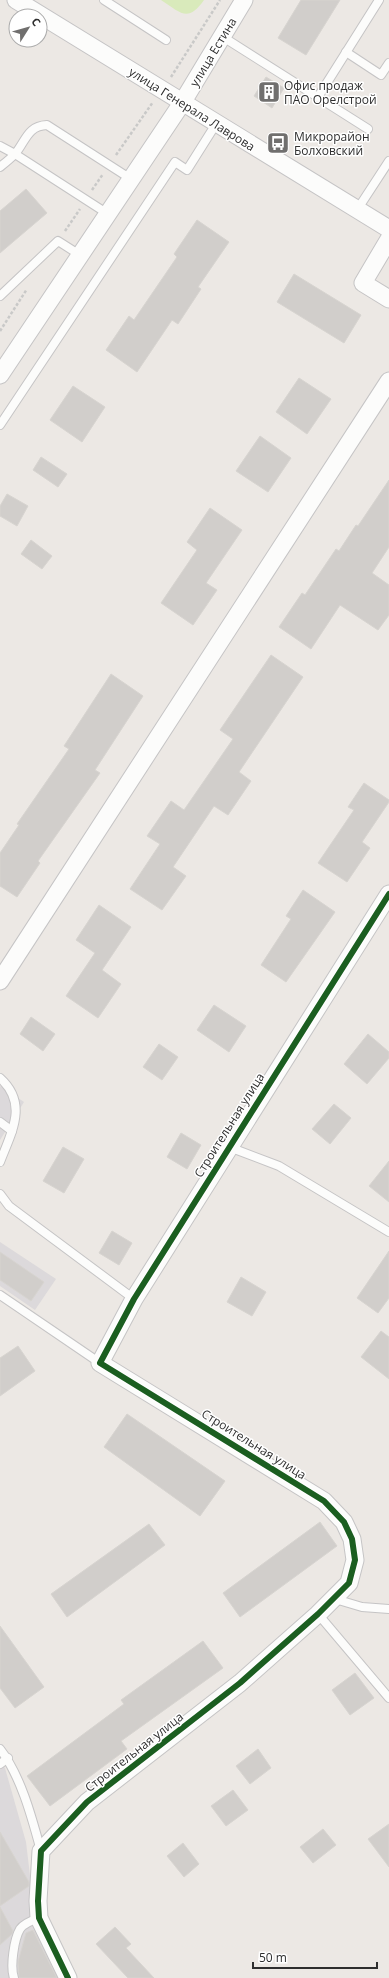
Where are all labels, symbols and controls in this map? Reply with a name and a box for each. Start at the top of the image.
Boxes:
north arrow [8,8,48,48]
text: С [28,14,44,29]
street label: улица Естина [186,14,240,90]
street label: улица Генерала Лаврова [126,63,258,155]
place label: Офис продаж ПАО Орелстрой [284,77,377,108]
building icon: Офис продаж ПАО Орелстрой [256,79,282,105]
place label: Микрорайон Болховский [294,128,370,159]
bus stop icon: Микрорайон Болховский [265,130,291,156]
street label: Строительная улица [190,1069,268,1181]
street label: Строительная улица [198,1405,310,1483]
street label: Строительная улица [81,1708,187,1796]
scale bar [253,1944,377,1970]
text: 50 m [259,1949,287,1966]

